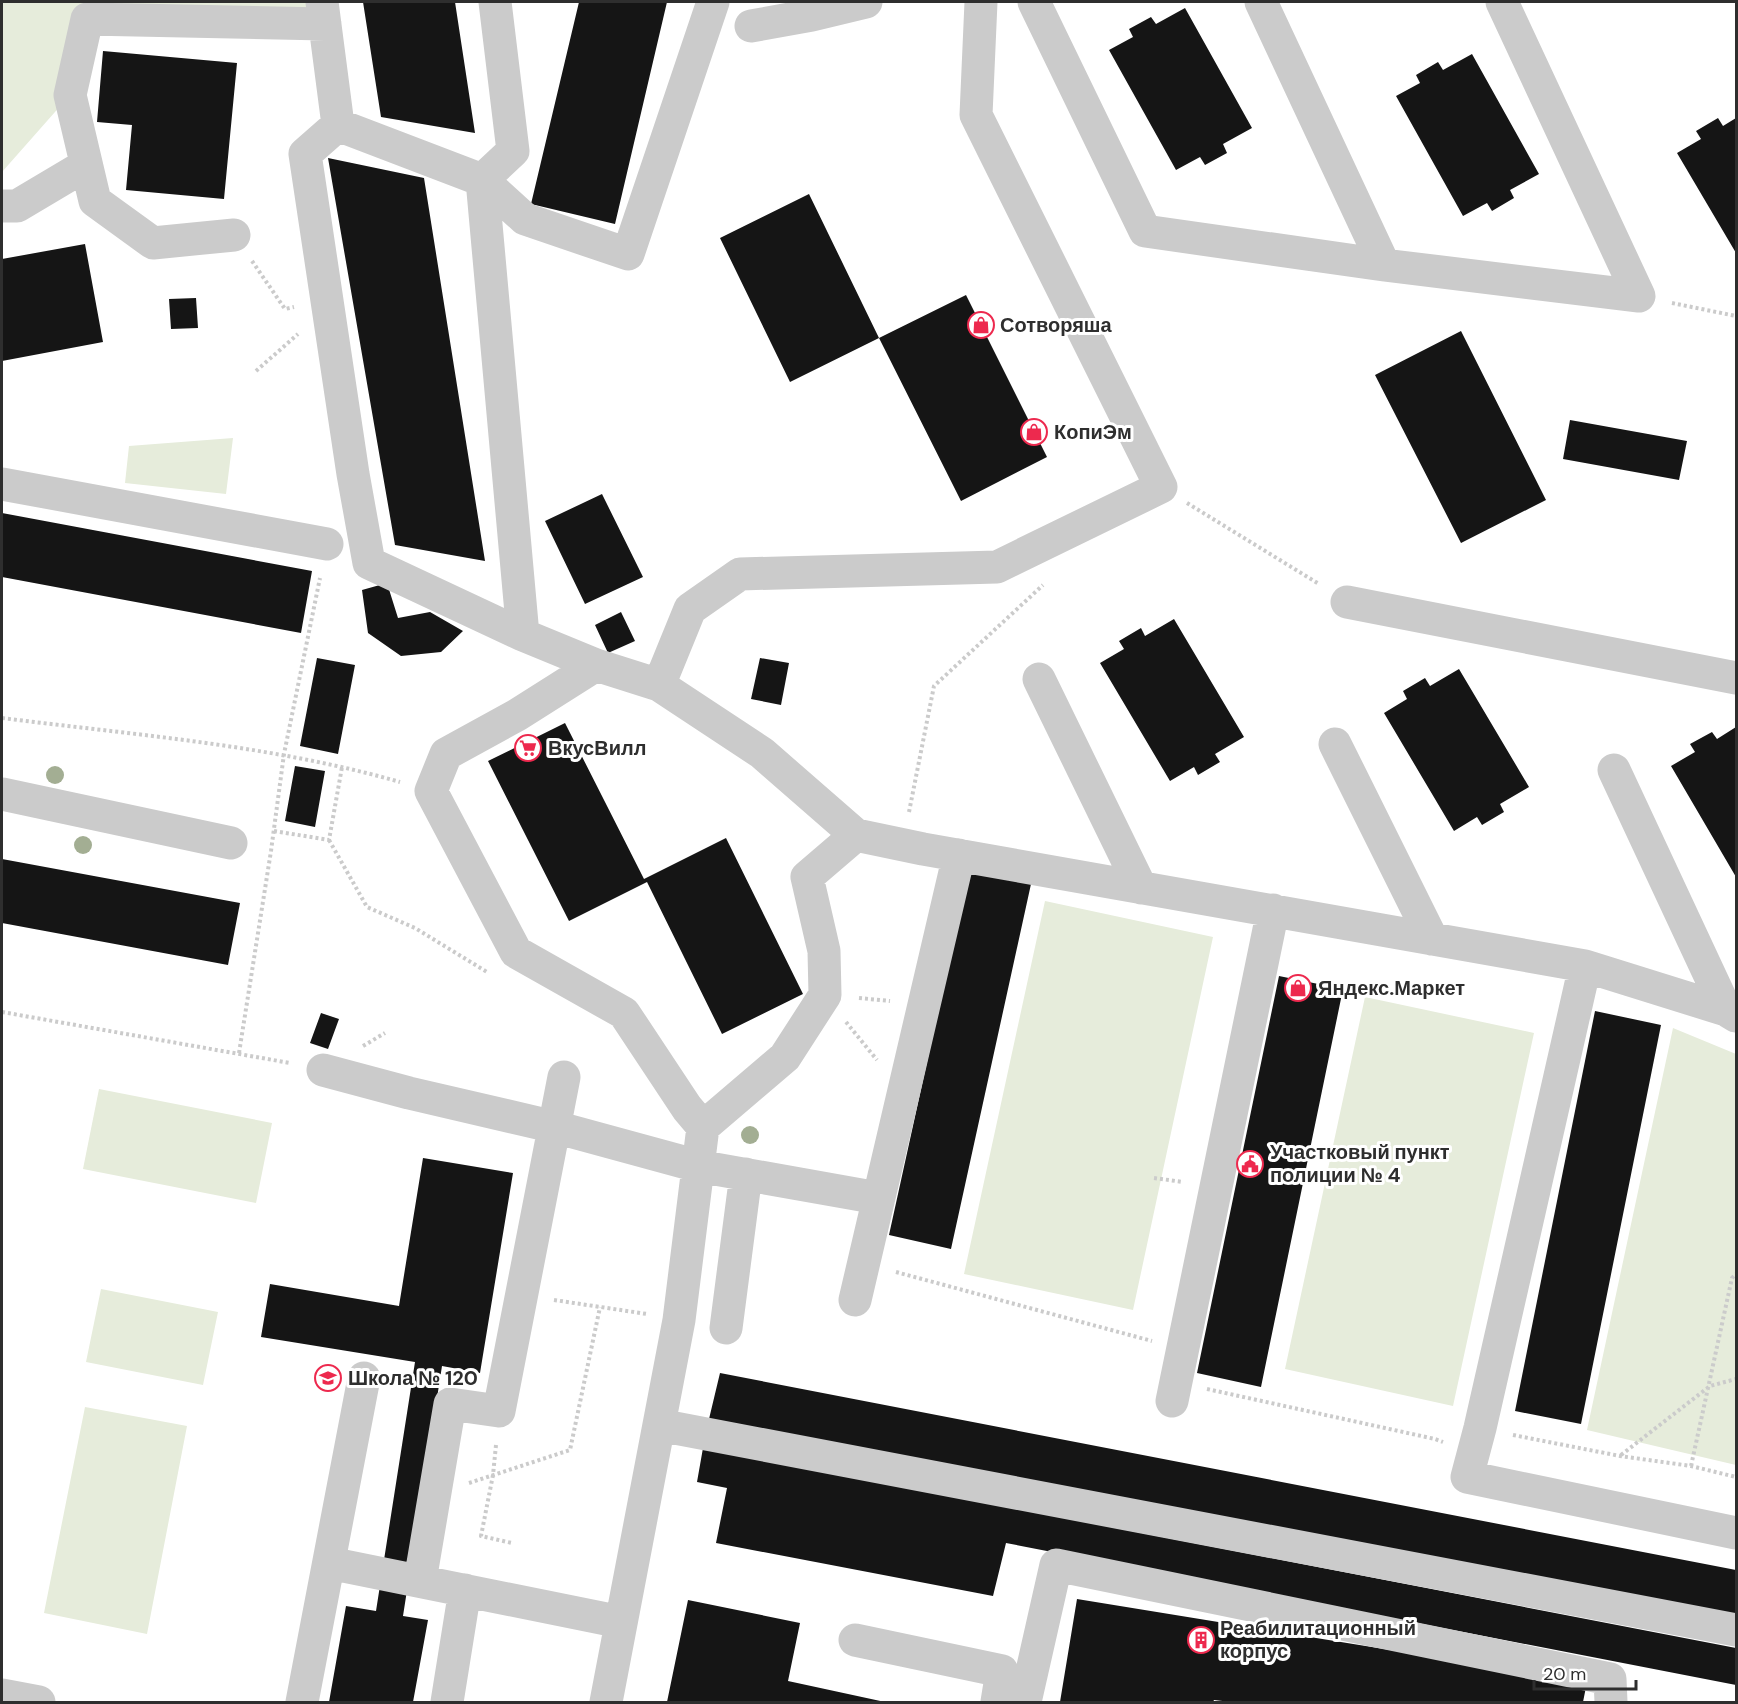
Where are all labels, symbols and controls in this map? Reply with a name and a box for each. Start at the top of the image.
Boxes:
shop icon: Сотворяша [966,310,996,340]
place label: Сотворяша [1000,312,1112,338]
shop icon: КопиЭм [1019,417,1049,447]
place label: КопиЭм [1054,419,1132,445]
supermarket icon: ВкусВилл [513,733,543,763]
place label: ВкусВилл [548,735,646,761]
shop icon: Яндекс.Маркет [1283,973,1313,1003]
place label: Яндекс.Маркет [1318,975,1465,1001]
place label: Участковый пункт полиции № 4 [1270,1139,1450,1188]
public building icon: Участковый пункт полиции № 4 [1235,1149,1265,1179]
school or university icon: Школа № 120 [313,1363,343,1393]
place label: Школа № 120 [348,1365,478,1391]
place label: Реабилитационный корпус [1220,1615,1416,1664]
building icon: Реабилитационный корпус [1186,1625,1216,1655]
scale bar [1534,1653,1636,1691]
text: 20 m [1543,1662,1586,1686]

